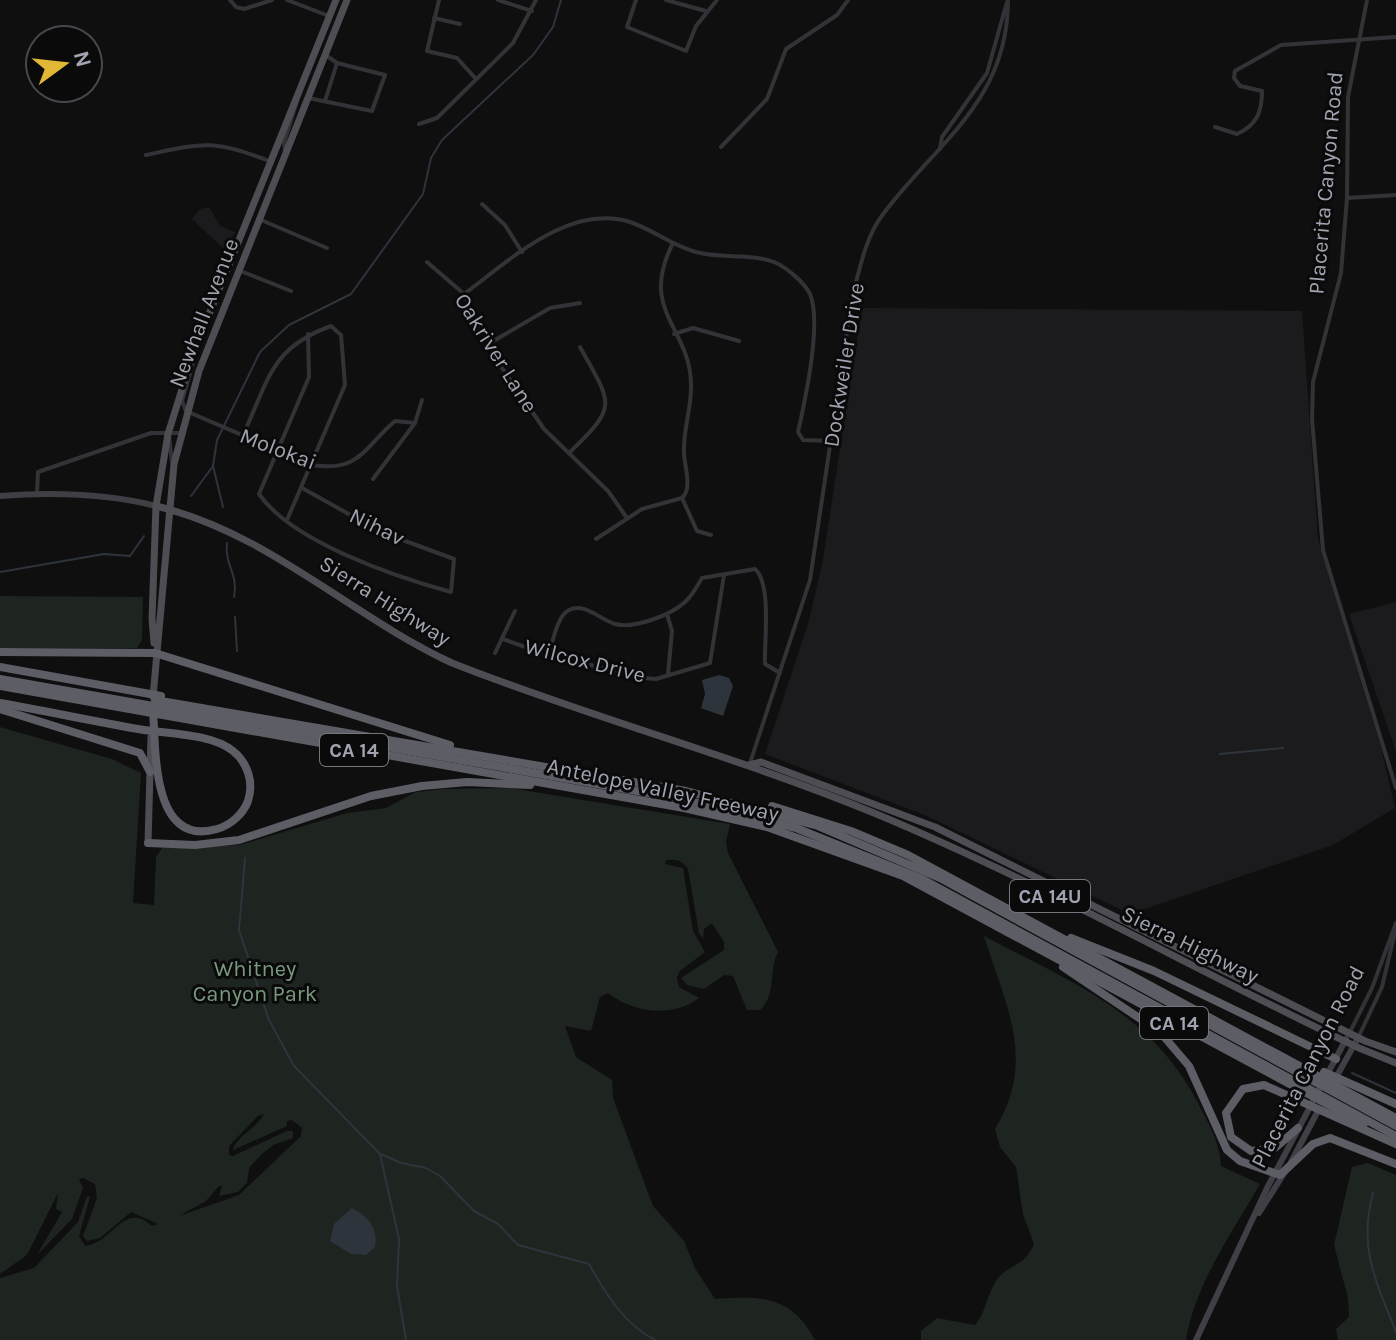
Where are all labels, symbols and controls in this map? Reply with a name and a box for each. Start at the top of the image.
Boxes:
north arrow [24,24,104,104]
text: N [68,48,97,70]
street label: Placerita Canyon Road [1303,71,1349,295]
street label: Newhall Avenue [164,235,244,391]
street label: Dockweiler Drive [818,281,870,449]
street label: Oakriver Lane [449,289,543,417]
street label: Molokai [236,423,320,475]
street label: Nihav [345,503,409,551]
street label: Sierra Highway [315,550,455,652]
street label: Wilcox Drive [522,633,648,689]
road number: CA 14 [320,734,388,766]
street label: Antelope Valley Freeway [545,753,781,827]
road number: CA 14U [1010,880,1090,912]
street label: Sierra Highway [1117,901,1263,989]
park label: Whitney Canyon Park [193,956,317,1007]
street label: Placerita Canyon Road [1246,962,1370,1172]
road number: CA 14 [1140,1007,1208,1039]

